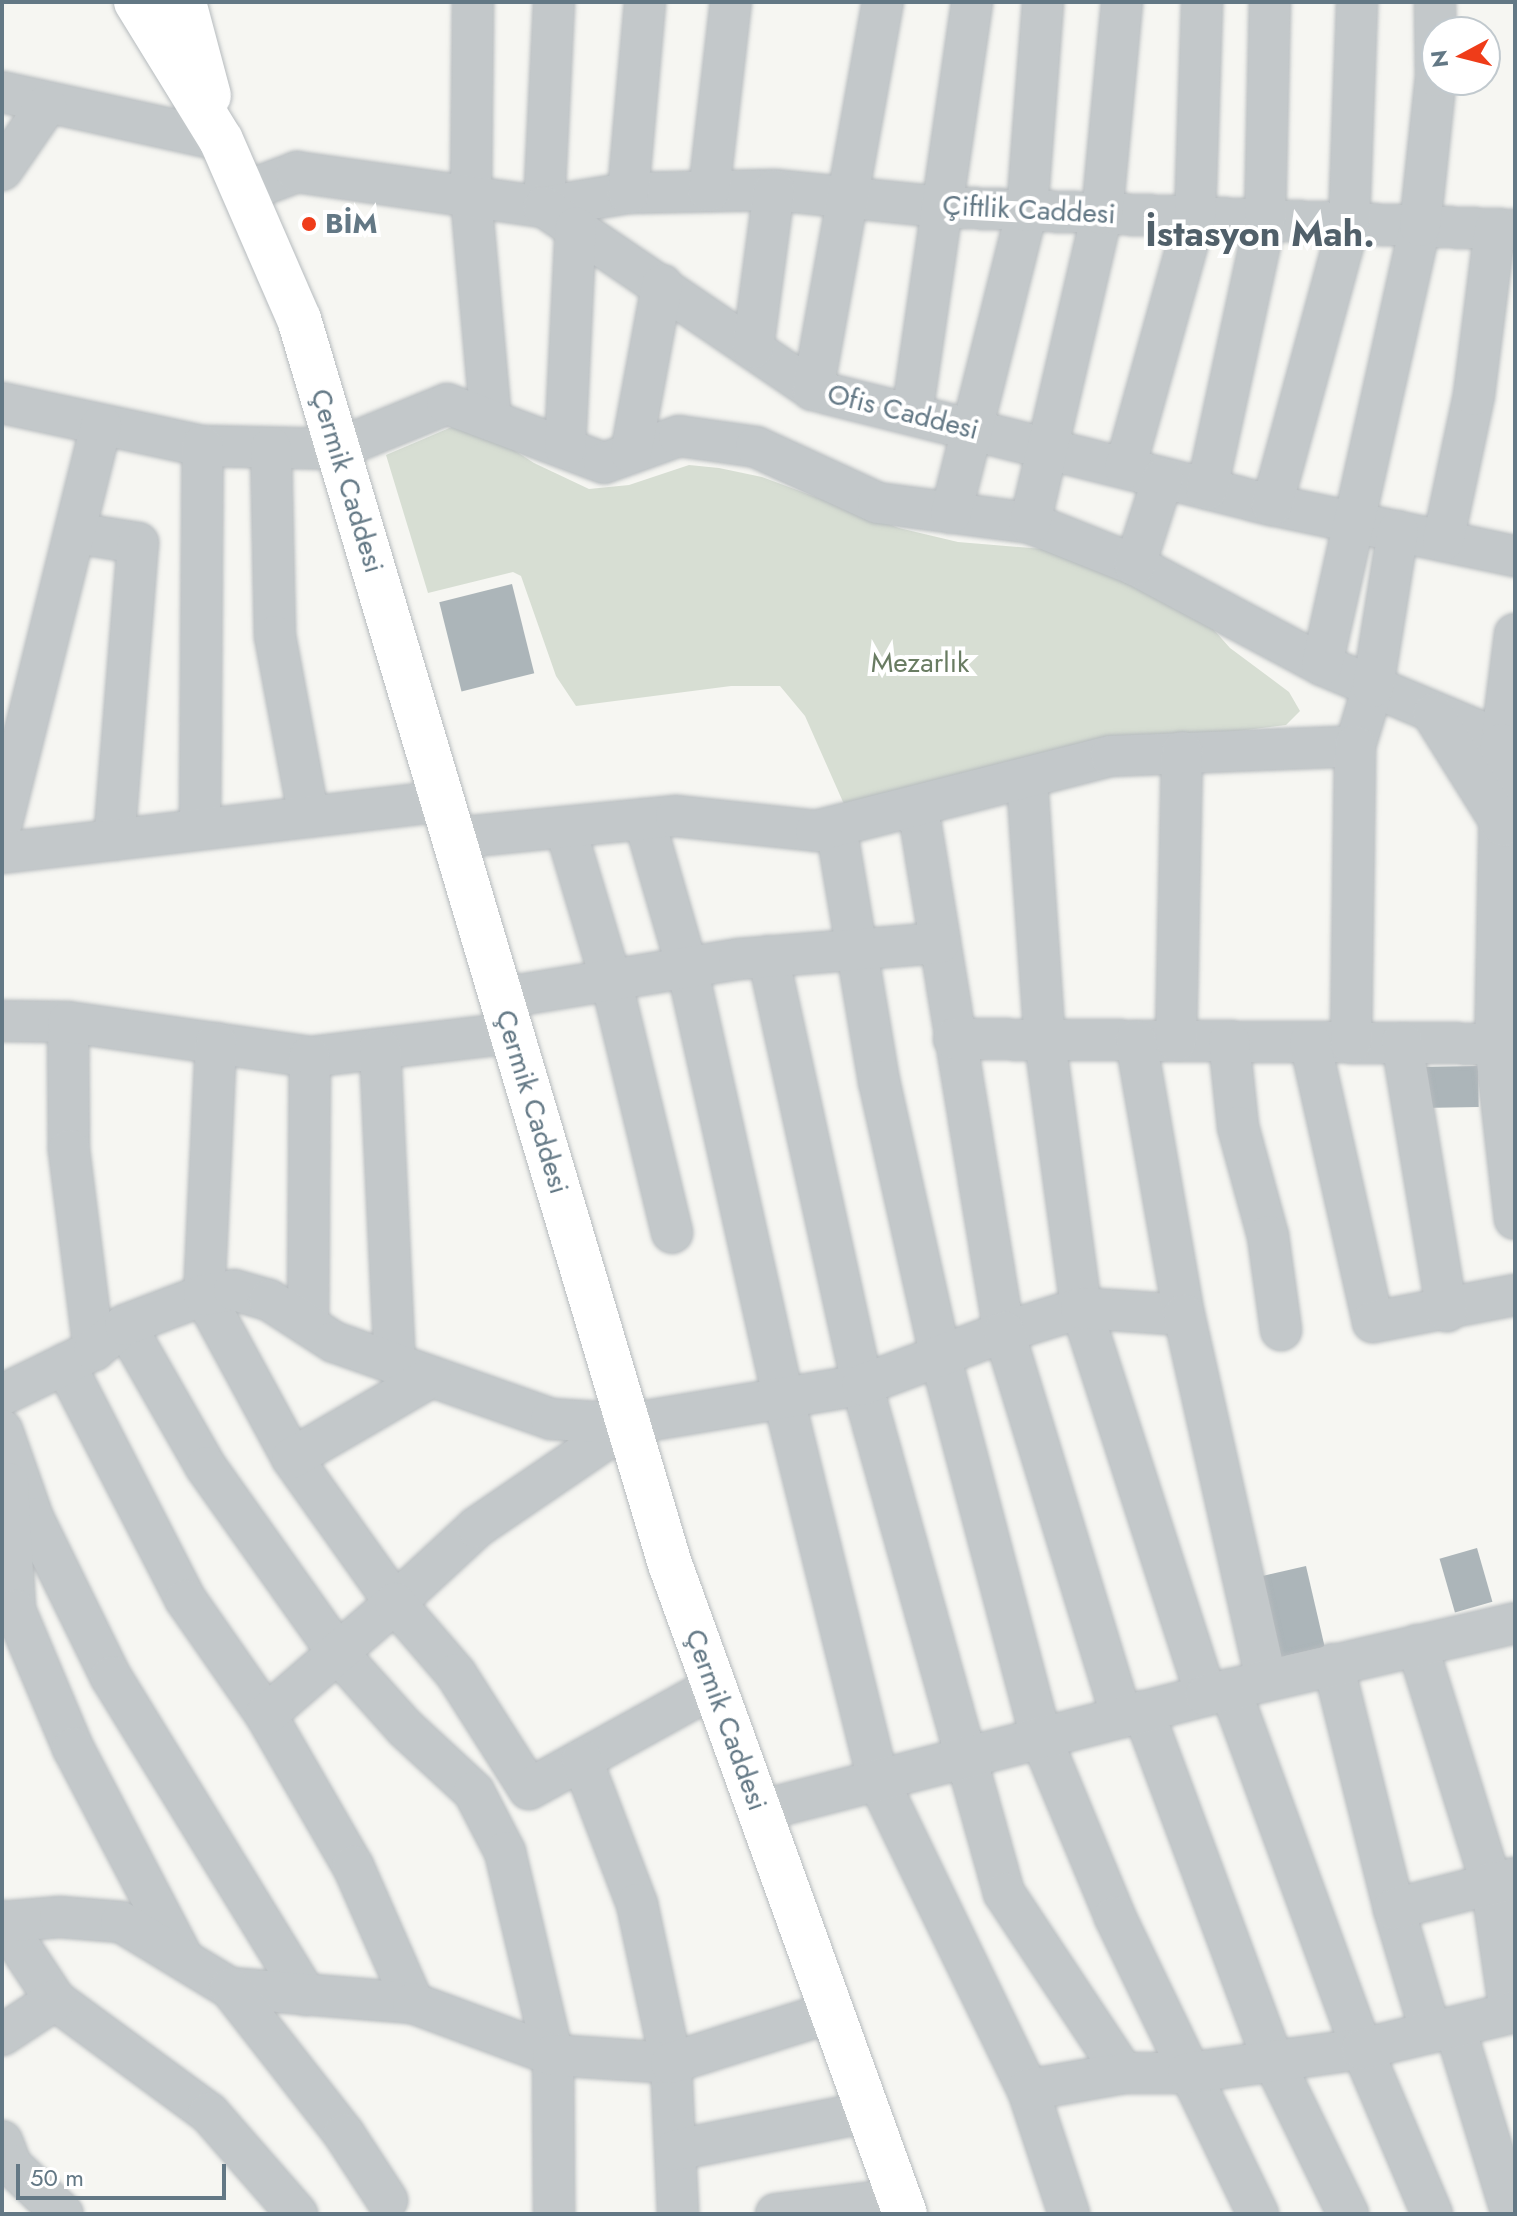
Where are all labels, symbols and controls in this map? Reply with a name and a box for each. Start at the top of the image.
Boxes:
north arrow [1421,16,1501,96]
text: N [1422,48,1456,69]
street label: Çiftlik Caddesi [942,189,1116,231]
place label: BİM [325,207,377,241]
district label: İstasyon Mah. [1145,212,1375,256]
marker: BİM [300,215,318,233]
street label: Ofis Caddesi [824,377,982,447]
street label: Çermik Caddesi [303,385,391,577]
park label: Mezarlık [871,646,969,680]
street label: Çermik Caddesi [488,1006,576,1198]
street label: Çermik Caddesi [678,1625,774,1815]
scale bar [20,2148,230,2198]
text: 50 m [30,2160,84,2195]

